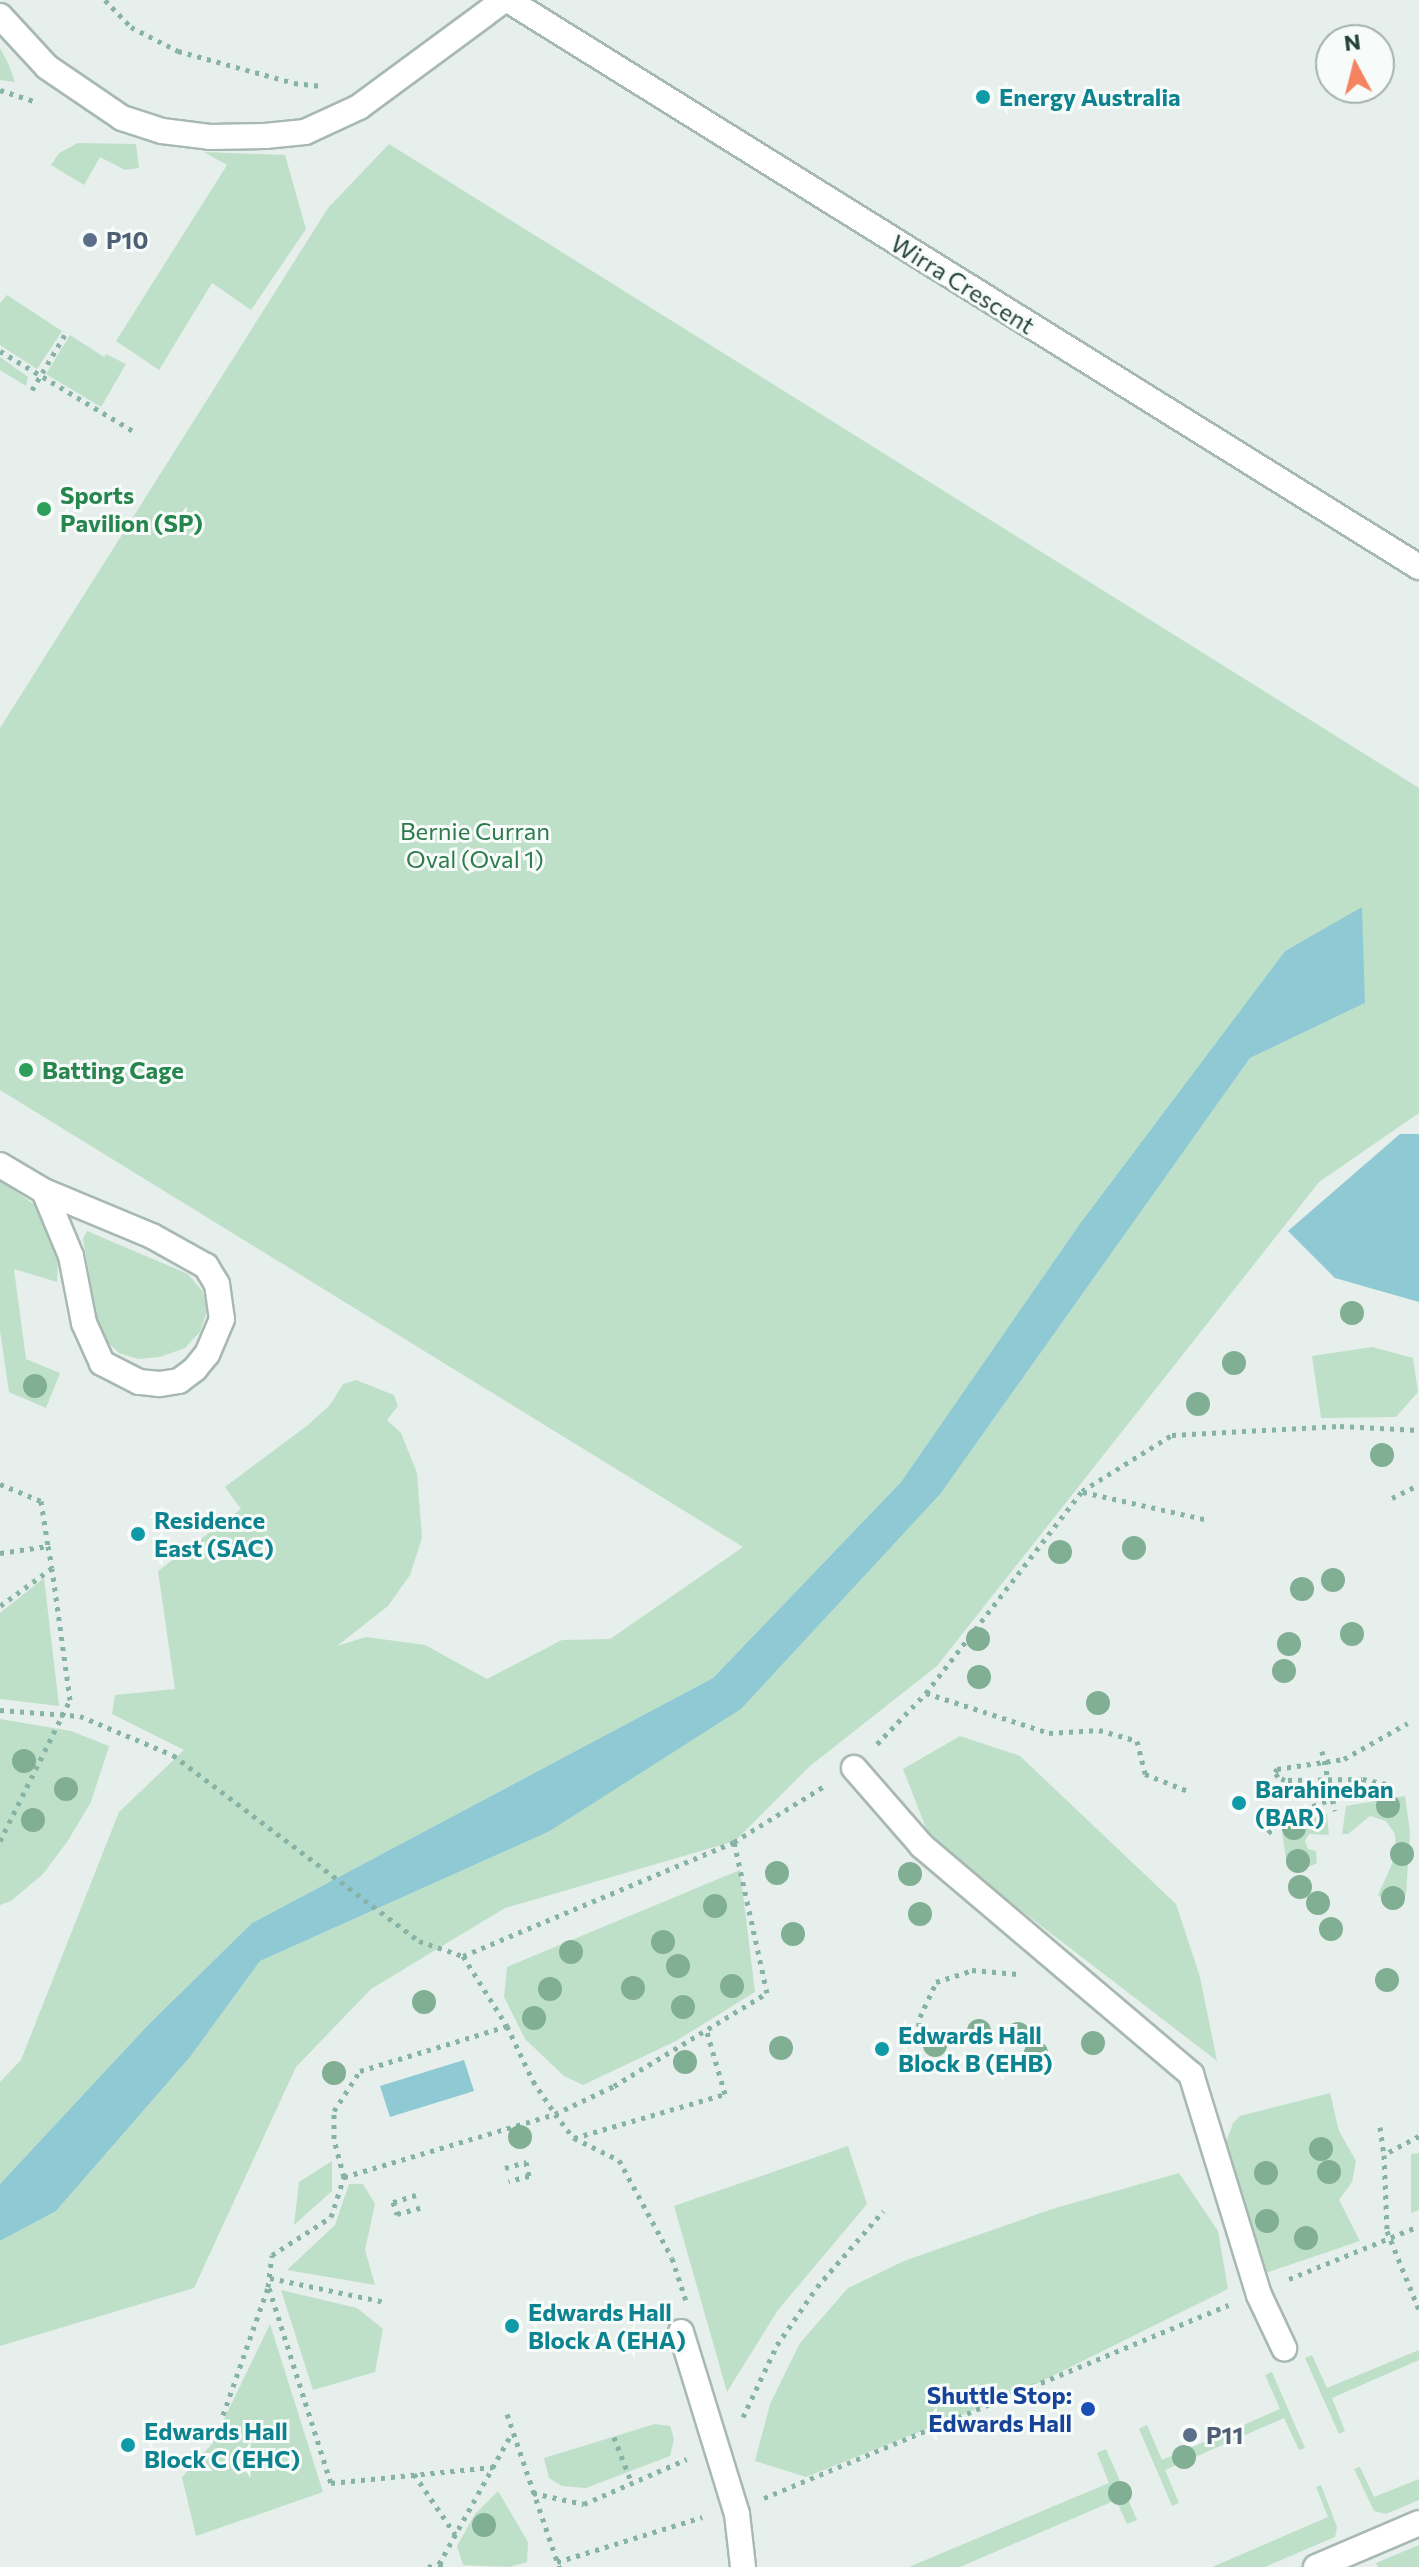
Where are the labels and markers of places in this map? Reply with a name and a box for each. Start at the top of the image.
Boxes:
place label: Energy Australia [999,83,1181,111]
marker: Energy Australia [974,88,992,106]
place label: P10 [106,226,148,254]
marker: P10 [81,231,99,249]
place label: Sports Pavilion (SP) [60,481,203,537]
marker: Sports Pavilion (SP) [35,500,53,518]
place label: Batting Cage [42,1056,184,1084]
marker: Batting Cage [17,1061,35,1079]
place label: Residence East (SAC) [154,1506,274,1562]
marker: Residence East (SAC) [129,1525,147,1543]
place label: Barahineban (BAR) [1255,1775,1394,1831]
marker: Barahineban (BAR) [1230,1794,1248,1812]
place label: Edwards Hall Block B (EHB) [898,2021,1053,2077]
marker: Edwards Hall Block B (EHB) [873,2040,891,2058]
place label: Edwards Hall Block A (EHA) [528,2298,686,2354]
marker: Edwards Hall Block A (EHA) [503,2317,521,2335]
place label: Shuttle Stop: Edwards Hall [927,2381,1072,2437]
marker: Shuttle Stop: Edwards Hall [1079,2400,1097,2418]
place label: Edwards Hall Block C (EHC) [144,2417,300,2473]
place label: P11 [1206,2421,1243,2449]
marker: P11 [1181,2426,1199,2444]
marker: Edwards Hall Block C (EHC) [119,2436,137,2454]

